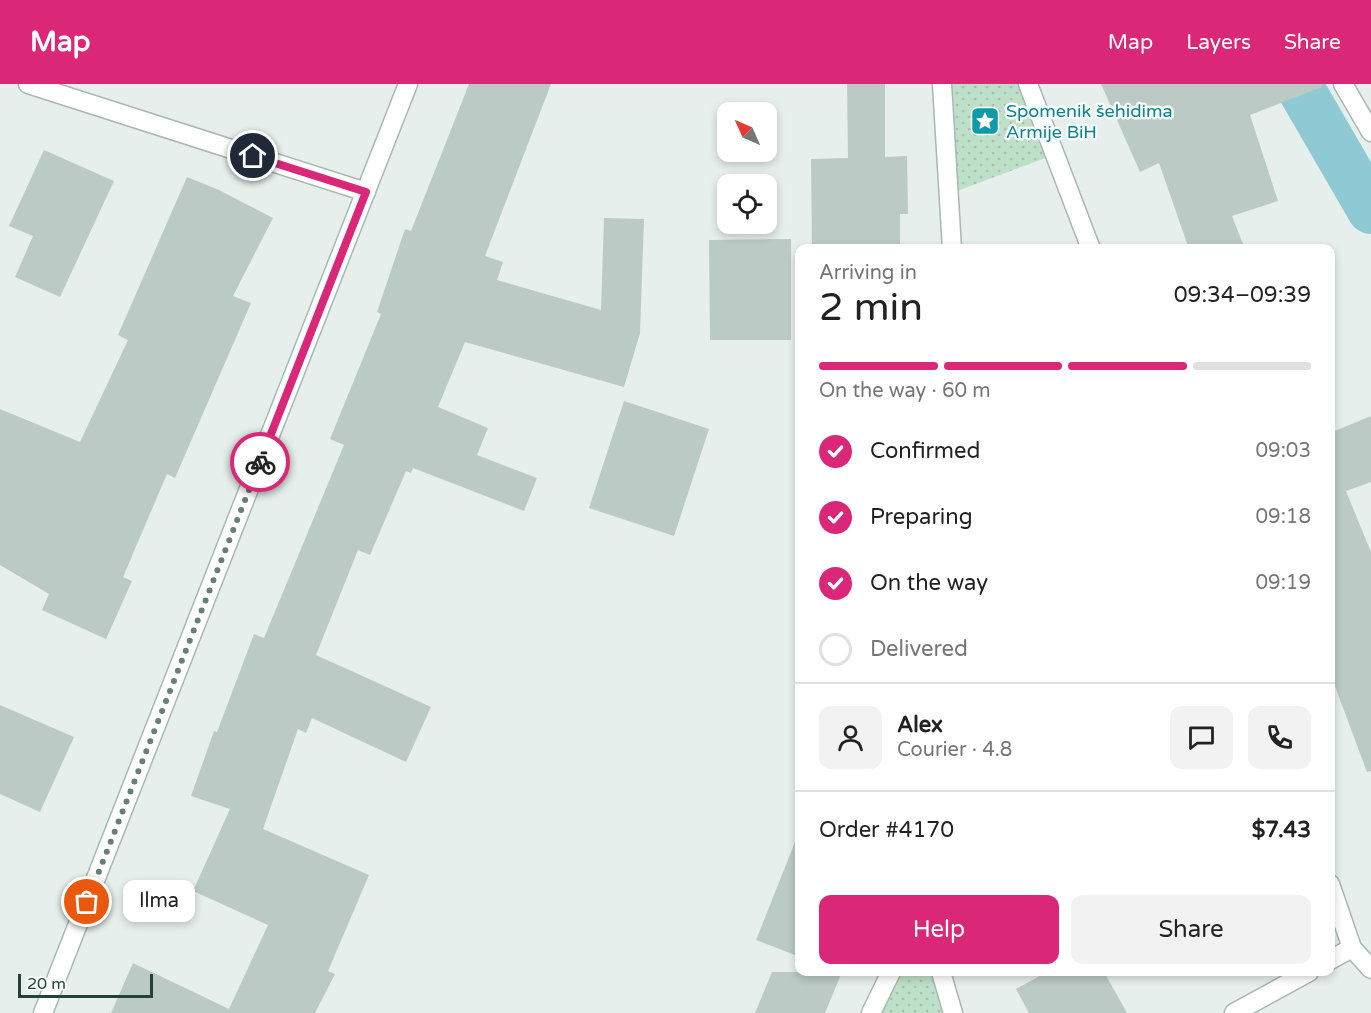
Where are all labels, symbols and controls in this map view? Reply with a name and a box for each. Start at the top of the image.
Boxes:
text: Map [30,25,90,59]
text: Map [1108,30,1153,55]
text: Layers [1186,30,1251,55]
text: Share [1284,30,1341,55]
place label: Spomenik šehidima Armije BiH [1006,100,1173,143]
north arrow [717,102,777,162]
map controls [717,102,777,234]
place icon: Spomenik šehidima Armije BiH [969,105,1001,137]
pin [227,130,278,181]
icon: home [236,139,269,172]
button: locate [717,174,777,234]
text: Arriving in [819,261,917,285]
text: 09:34–09:39 [1174,282,1311,308]
text: 2 min [819,284,923,331]
text: On the way · 60 m [819,379,991,403]
courier [230,432,290,492]
icon: check [819,435,852,468]
text: Confirmed [870,438,980,464]
text: 09:03 [1256,439,1311,463]
icon: bike [244,446,277,479]
icon: check [819,501,852,534]
text: Preparing [870,504,973,530]
text: 09:18 [1256,505,1311,529]
icon: check [819,567,852,600]
text: On the way [870,570,988,596]
text: 09:19 [1256,571,1311,595]
text: Delivered [870,636,968,662]
button: person [819,706,882,769]
button: chat [1170,706,1233,769]
button: phone [1248,706,1311,769]
text: Alex [897,712,943,738]
text: Courier · 4.8 [897,738,1012,762]
text: Order #4170 [819,817,954,843]
text: $7.43 [1252,817,1311,843]
pin [61,876,112,927]
callout: Ilma [123,881,195,923]
icon: bag [70,885,103,918]
text: Ilma [139,889,179,913]
button: Help [819,895,1059,964]
button: Share [1071,895,1311,964]
scale bar [18,971,153,998]
text: 20 m [27,974,66,994]

